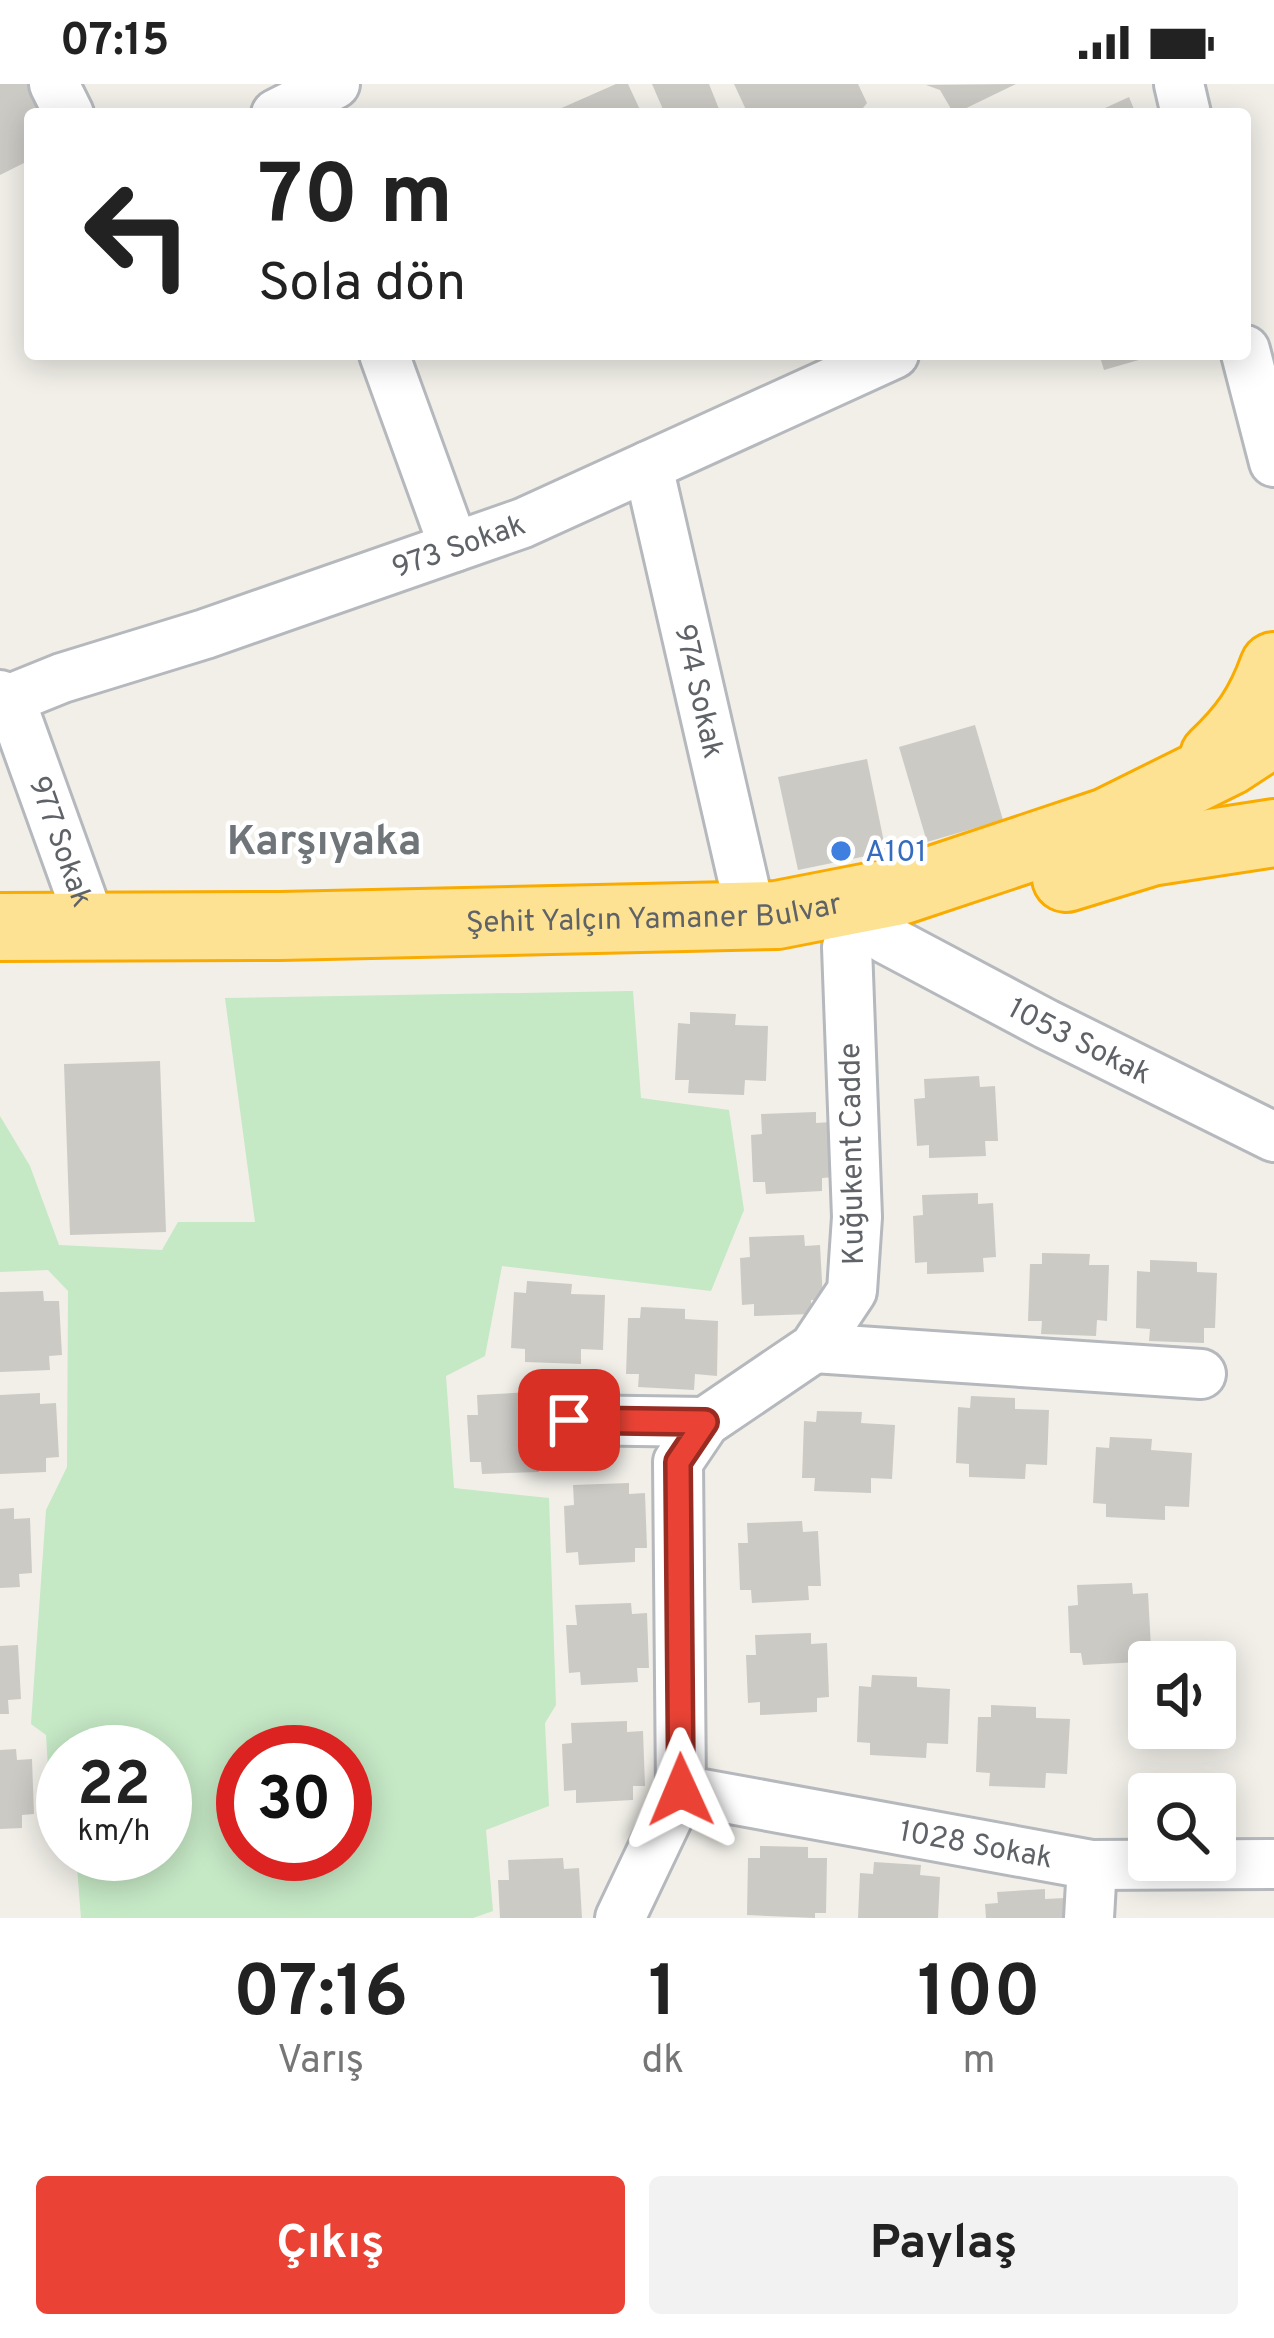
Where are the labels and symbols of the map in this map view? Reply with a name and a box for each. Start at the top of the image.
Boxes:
street label: 973 Sokak [388,508,531,588]
street label: 974 Sokak [664,621,731,762]
street label: 977 Sokak [18,772,99,913]
district label: Karşıyaka [227,817,421,870]
place label: A101 [865,835,927,872]
marker: A101 [828,838,854,864]
street label: Şehit Yalçın Yamaner Bulvar [465,887,845,943]
street label: 1053 Sokak [1001,991,1157,1094]
street label: Kuğukent Cadde [833,1042,874,1265]
pin [518,1369,620,1471]
speed limit sign: 30 [216,1725,372,1881]
position arrow [618,1727,744,1853]
street label: 1028 Sokak [896,1814,1055,1878]

